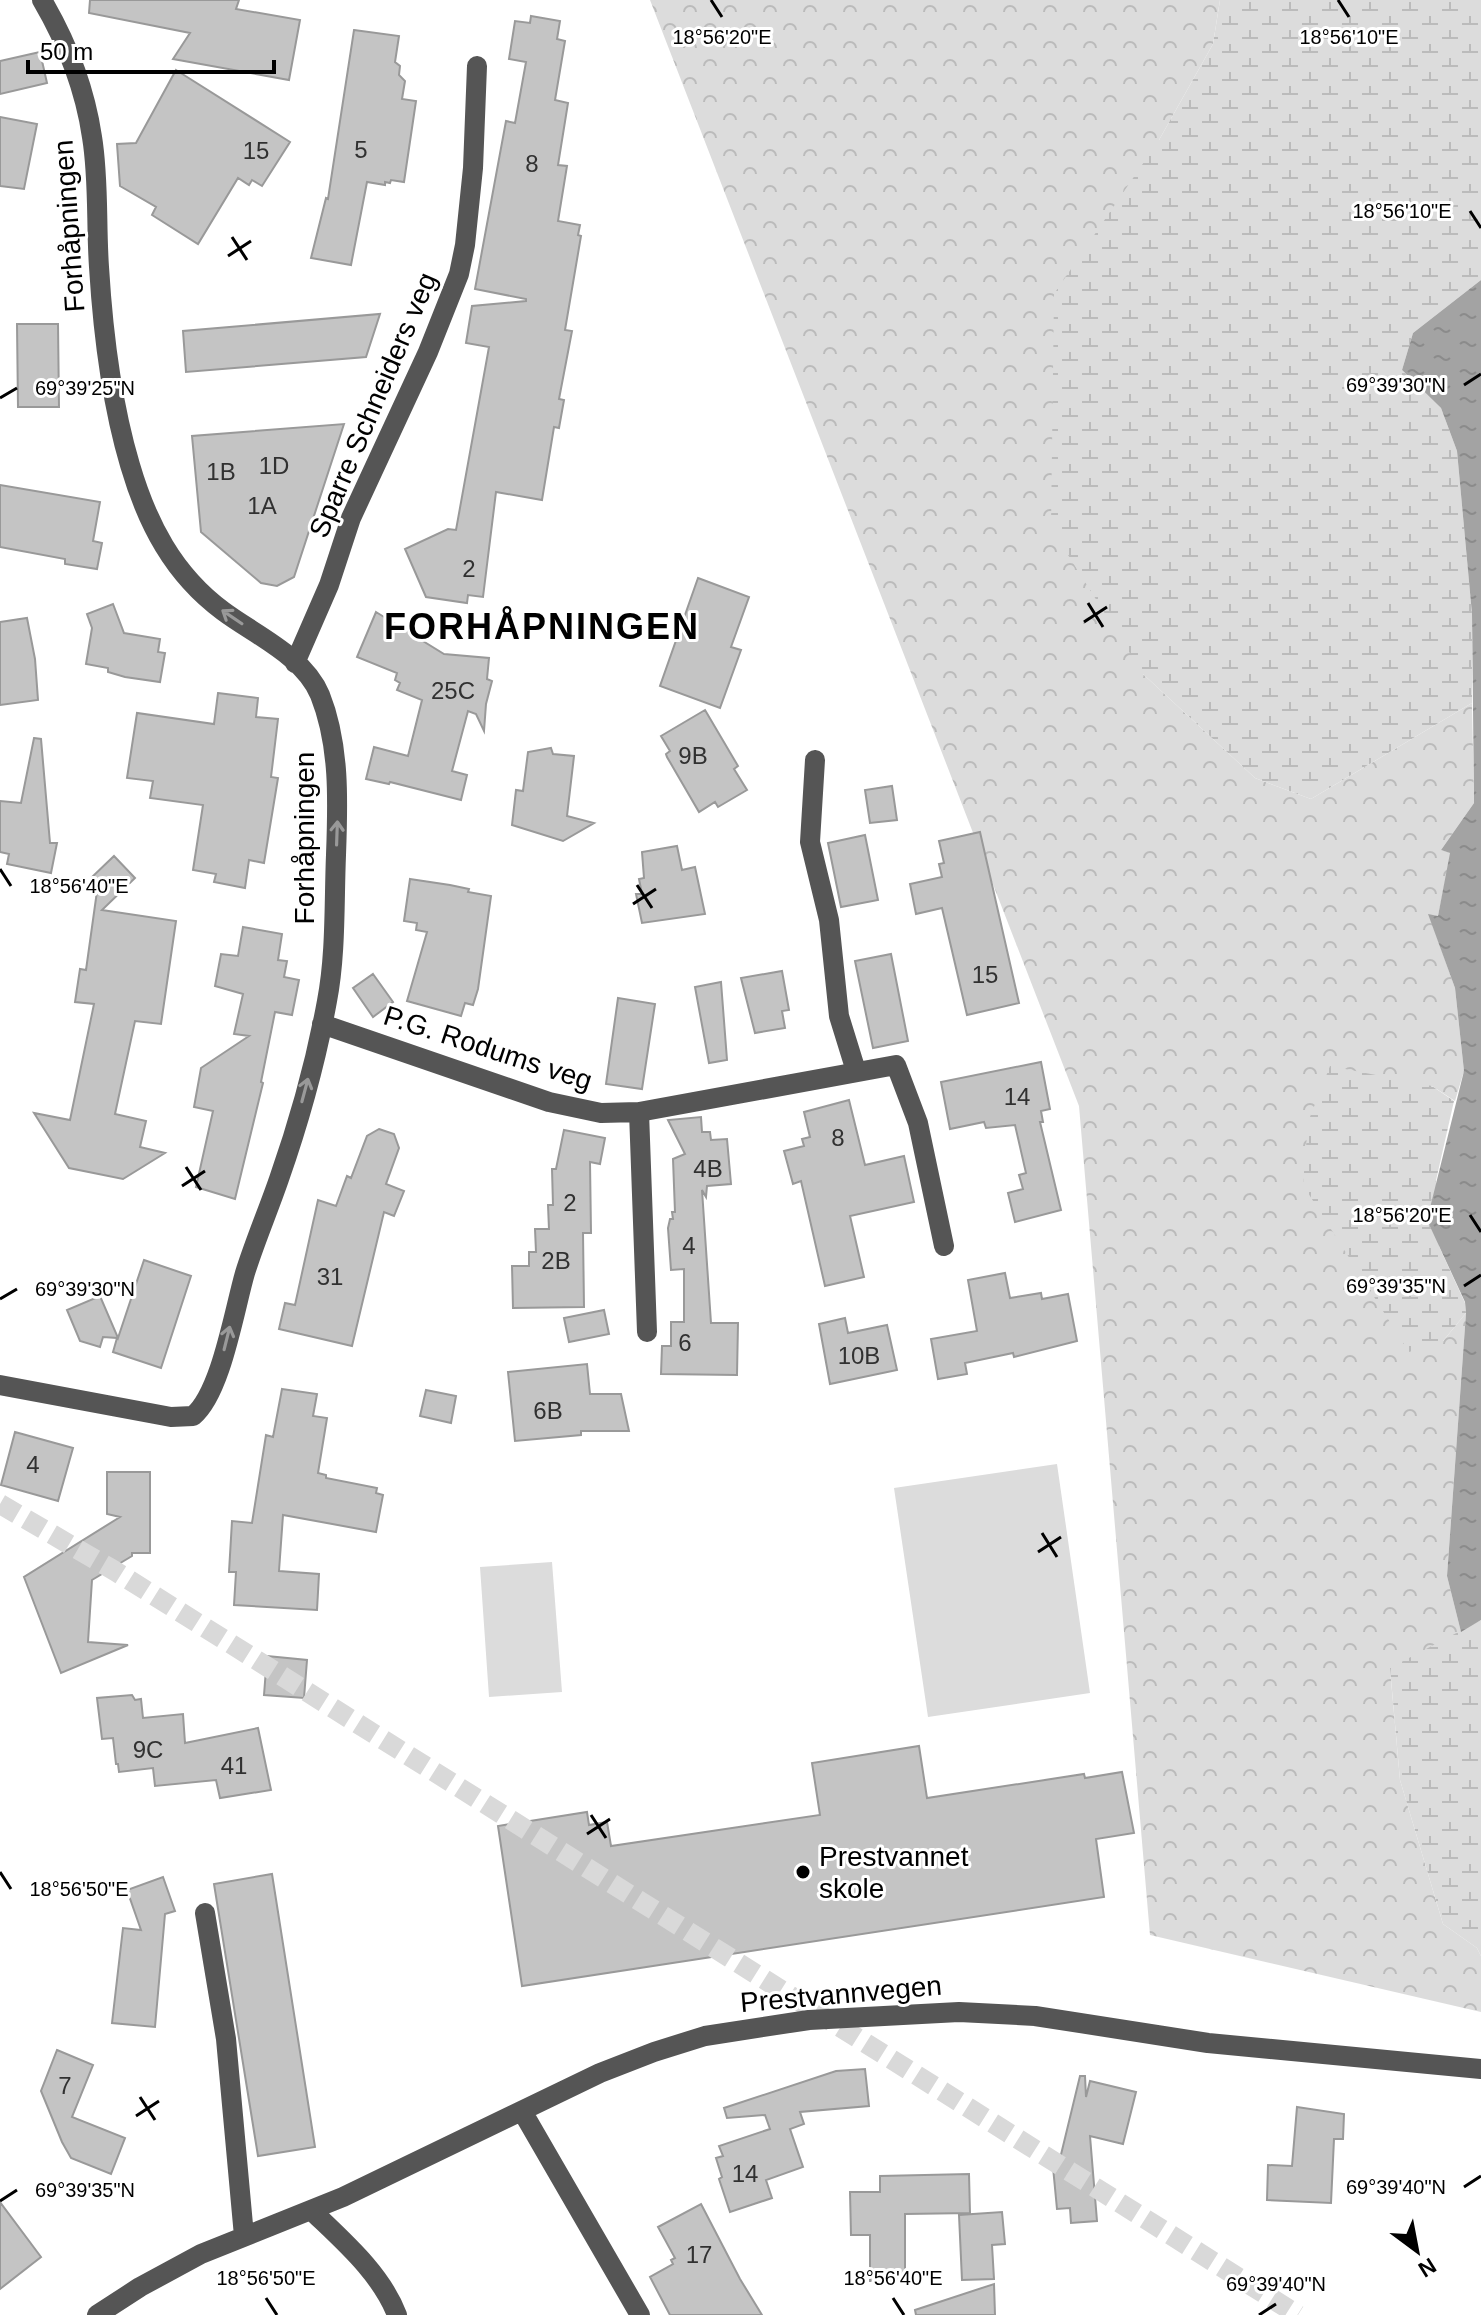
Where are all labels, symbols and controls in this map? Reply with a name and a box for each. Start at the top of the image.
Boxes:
scale bar [28,24,274,74]
text: 18°56'20"E [673,26,772,48]
text: 18°56'10"E [1300,26,1399,48]
text: 50 m [40,38,93,65]
house number: 5 [354,136,368,163]
house number: 15 [243,137,269,164]
street label: Forhåpningen [48,139,90,313]
house number: 8 [525,150,539,177]
text: 18°56'10"E [1353,200,1452,222]
street label: Sparre Schneiders veg [303,268,443,542]
text: 69°39'30"N [1346,374,1446,396]
text: 69°39'25"N [35,377,135,399]
house number: 1D [259,452,289,479]
house number: 1B [206,458,236,485]
house number: 1A [247,492,277,519]
house number: 2 [462,555,476,582]
district label: FORHÅPNINGEN [384,606,700,647]
one-way arrow [221,609,243,625]
house number: 25C [431,677,475,704]
house number: 9B [678,742,708,769]
street label: Forhåpningen [289,752,320,924]
one-way arrow [329,820,345,847]
text: 18°56'40"E [30,875,129,897]
house number: 15 [972,961,998,988]
street label: P.G. Rodums veg [380,1000,596,1096]
one-way arrow [299,1078,314,1104]
house number: 14 [1004,1083,1030,1110]
house number: 8 [831,1124,845,1151]
house number: 4B [693,1155,723,1182]
house number: 2 [563,1189,577,1216]
text: 18°56'20"E [1353,1204,1452,1226]
house number: 4 [682,1232,696,1259]
house number: 2B [541,1247,571,1274]
house number: 31 [317,1263,343,1290]
text: 69°39'35"N [1346,1275,1446,1297]
text: 69°39'30"N [35,1278,135,1300]
one-way arrow [220,1326,235,1351]
house number: 6 [678,1329,692,1356]
house number: 10B [838,1342,880,1369]
house number: 6B [533,1397,563,1424]
house number: 4 [26,1451,40,1478]
house number: 9C [133,1736,163,1763]
house number: 41 [221,1752,247,1779]
place label: Prestvannet skole [819,1841,969,1904]
marker: Prestvannet skole [794,1863,812,1881]
text: 18°56'50"E [30,1878,129,1900]
street label: Prestvannvegen [739,1970,943,2018]
house number: 7 [58,2072,72,2099]
house number: 14 [732,2160,758,2187]
text: 69°39'40"N [1346,2176,1446,2198]
text: 69°39'35"N [35,2179,135,2201]
north arrow [1377,2211,1457,2291]
house number: 17 [686,2241,712,2268]
text: N [1414,2253,1441,2282]
text: 18°56'50"E [217,2267,316,2289]
text: 18°56'40"E [844,2267,943,2289]
text: 69°39'40"N [1226,2273,1326,2295]

